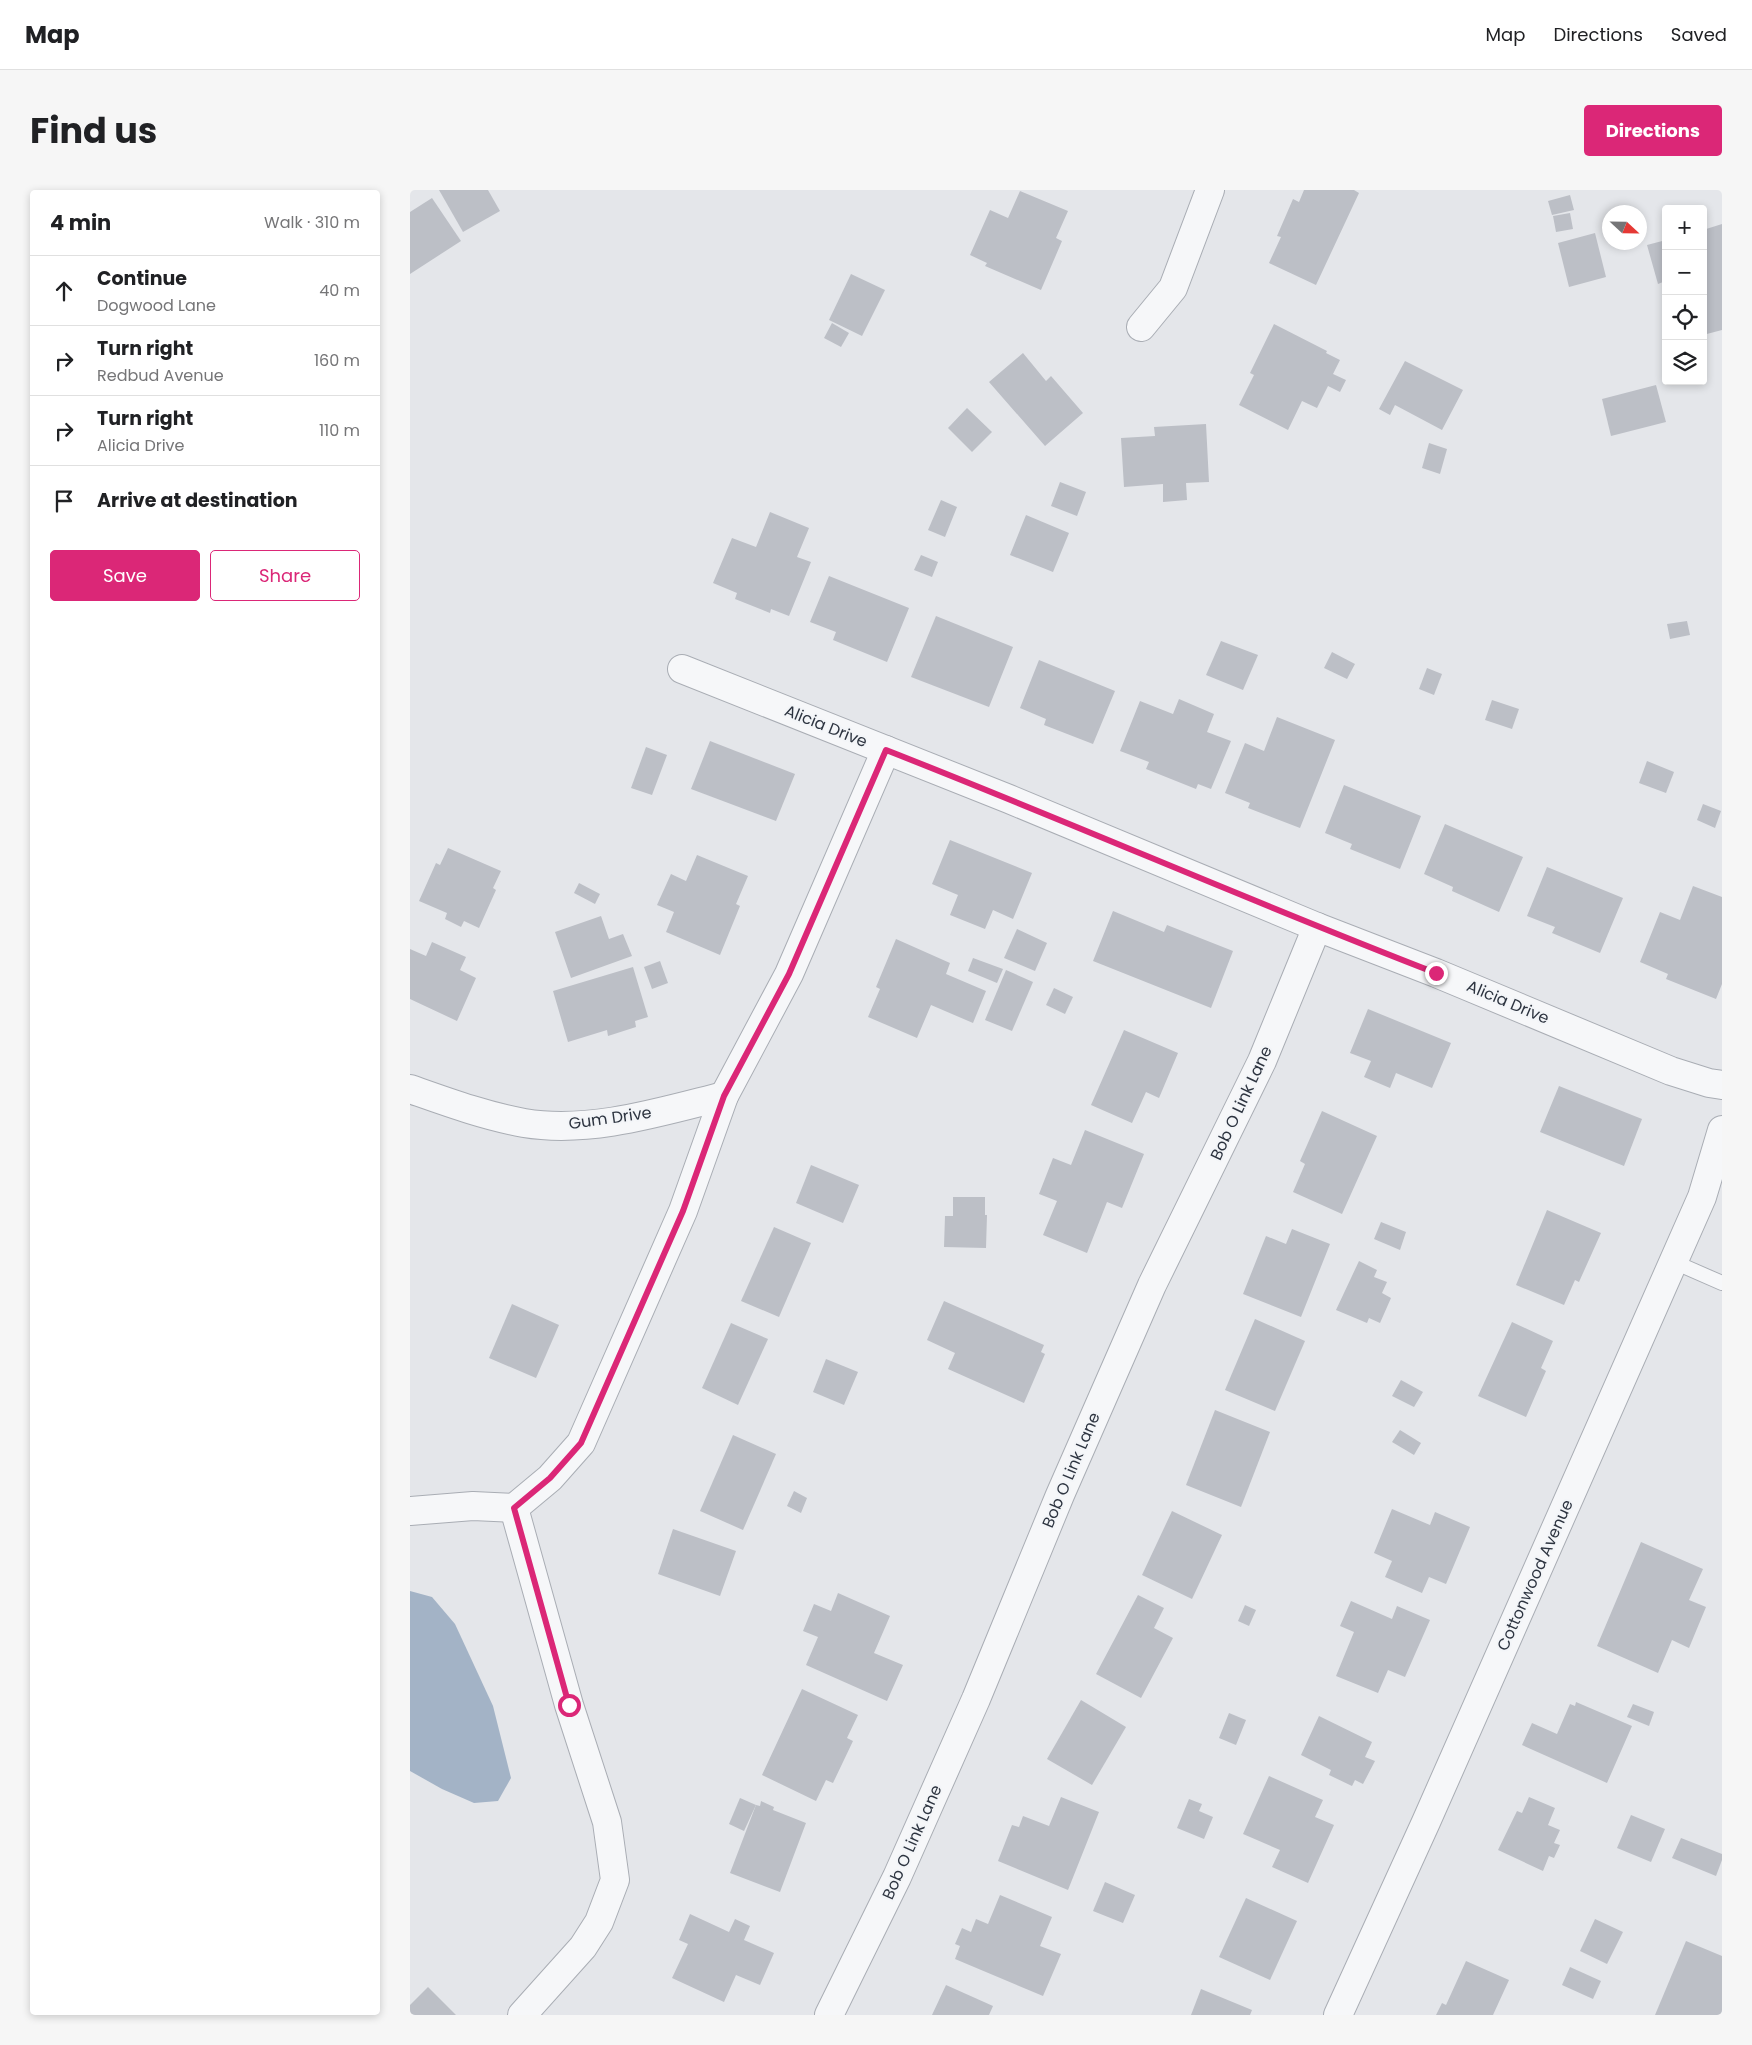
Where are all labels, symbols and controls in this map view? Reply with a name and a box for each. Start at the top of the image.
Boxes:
text: Map [25,18,80,51]
text: Map [1486,22,1525,47]
text: Directions [1553,22,1643,47]
text: Saved [1671,22,1727,47]
button: Directions [1584,105,1722,156]
text: Find us [30,106,157,155]
north arrow [1602,205,1647,250]
map controls [1662,205,1707,385]
button: + [1662,205,1707,250]
text: 4 min [50,208,111,237]
text: Walk · 310 m [264,211,360,234]
button: − [1662,250,1707,295]
text: Continue [97,265,187,292]
icon: ahead [50,277,78,305]
text: 40 m [319,279,360,302]
text: Dogwood Lane [97,294,216,317]
button: locate [1662,295,1707,340]
text: Turn right [97,335,193,362]
button: layers [1662,340,1707,385]
icon: right [50,347,78,375]
text: 160 m [314,349,360,372]
text: Redbud Avenue [97,364,224,387]
text: Turn right [97,405,193,432]
icon: right [50,417,78,445]
text: 110 m [319,419,360,442]
text: Alicia Drive [97,434,185,457]
icon: arrive [50,487,78,515]
text: Arrive at destination [97,487,298,514]
button: Save [50,550,200,601]
button: Share [210,550,360,601]
street label: Alicia Drive [781,699,871,753]
route end [1425,962,1448,985]
street label: Alicia Drive [1463,974,1553,1030]
street label: Bob O Link Lane [1204,1042,1278,1164]
street label: Gum Drive [567,1101,653,1135]
street label: Bob O Link Lane [1036,1409,1106,1531]
street label: Cottonwood Avenue [1491,1496,1579,1654]
route start [558,1694,581,1717]
street label: Bob O Link Lane [876,1781,948,1903]

